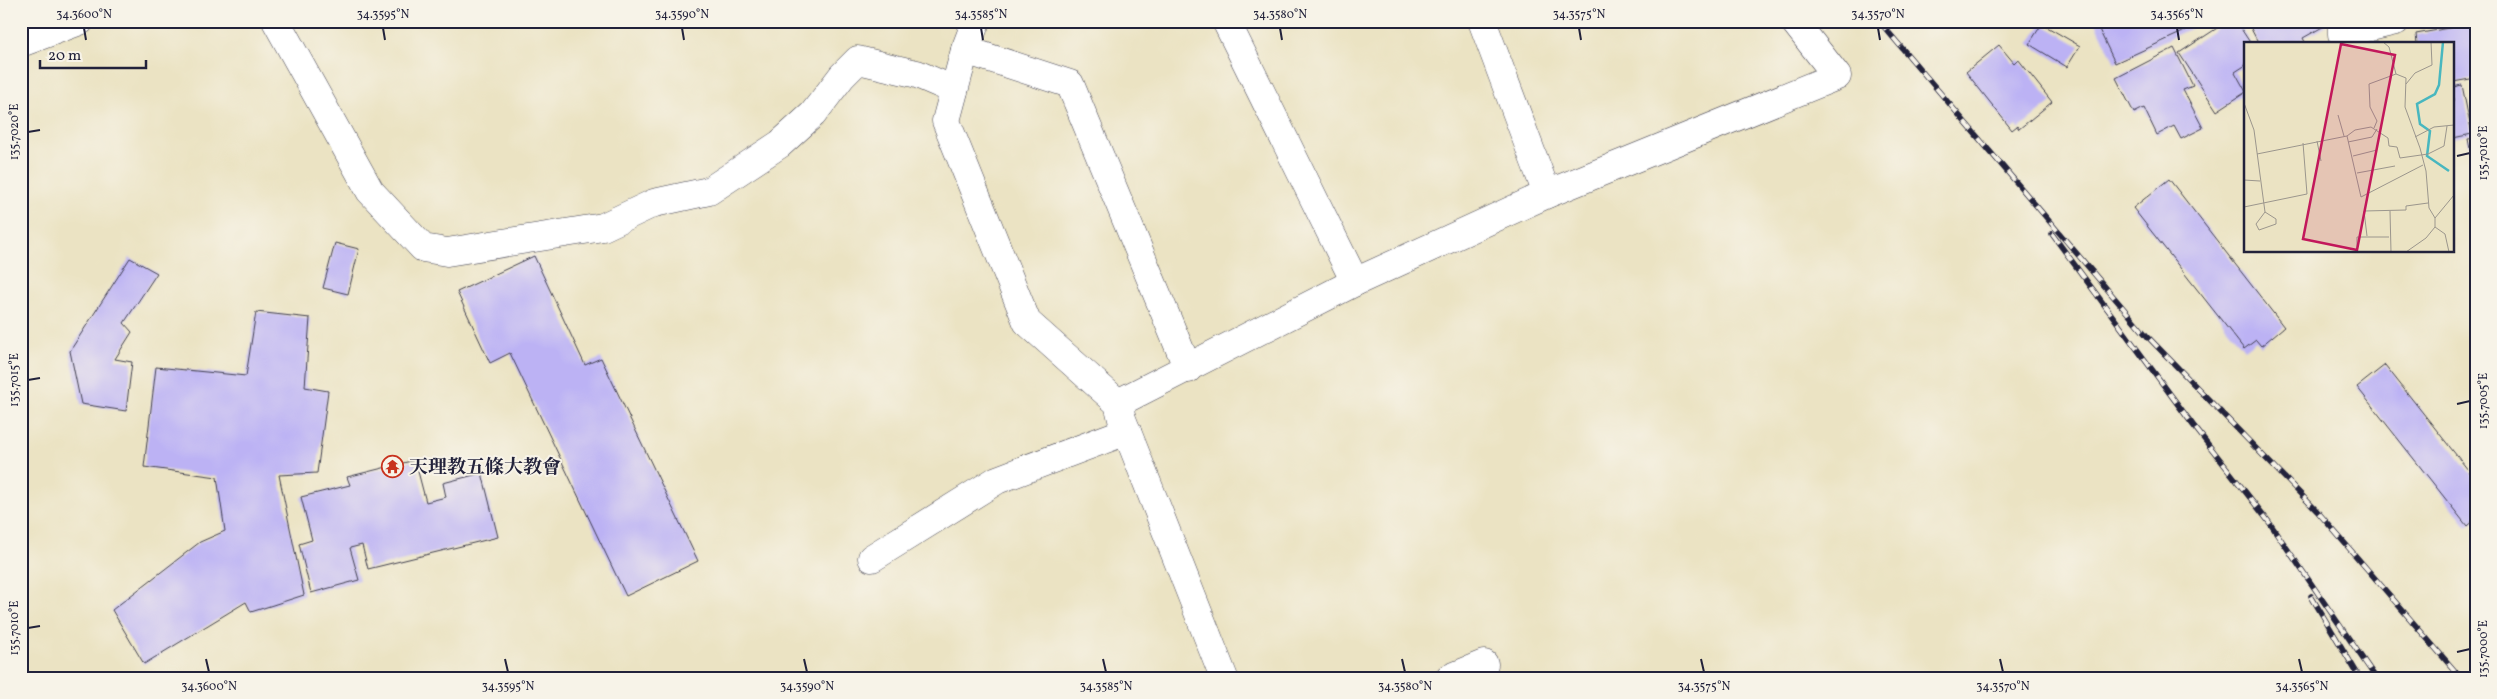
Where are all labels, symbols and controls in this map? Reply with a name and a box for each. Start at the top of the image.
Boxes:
text: 34.3600°N [56,7,112,23]
text: 34.3595°N [357,7,409,23]
text: 34.3590°N [655,7,709,23]
text: 34.3585°N [955,7,1007,23]
text: 34.3580°N [1253,7,1307,23]
text: 34.3575°N [1553,7,1605,23]
text: 34.3570°N [1851,7,1905,23]
text: 34.3565°N [2151,7,2204,23]
scale bar [40,38,146,70]
inset map [2244,42,2454,252]
text: 20 m [48,46,81,67]
text: 135.7020°E [7,104,23,160]
text: 135.7010°E [2476,125,2492,181]
text: 135.7015°E [7,353,23,407]
text: 135.7005°E [2476,373,2492,429]
temple icon: 天理教五條大教會 [381,454,405,478]
place label: 天理教五條大教會 [409,455,561,481]
text: 135.7010°E [7,600,23,656]
text: 135.7000°E [2476,620,2492,678]
text: 34.3600°N [181,679,237,695]
text: 34.3595°N [482,679,534,695]
text: 34.3590°N [780,679,834,695]
text: 34.3585°N [1080,679,1132,695]
text: 34.3580°N [1378,679,1432,695]
text: 34.3575°N [1678,679,1730,695]
text: 34.3570°N [1976,679,2030,695]
text: 34.3565°N [2276,679,2329,695]

